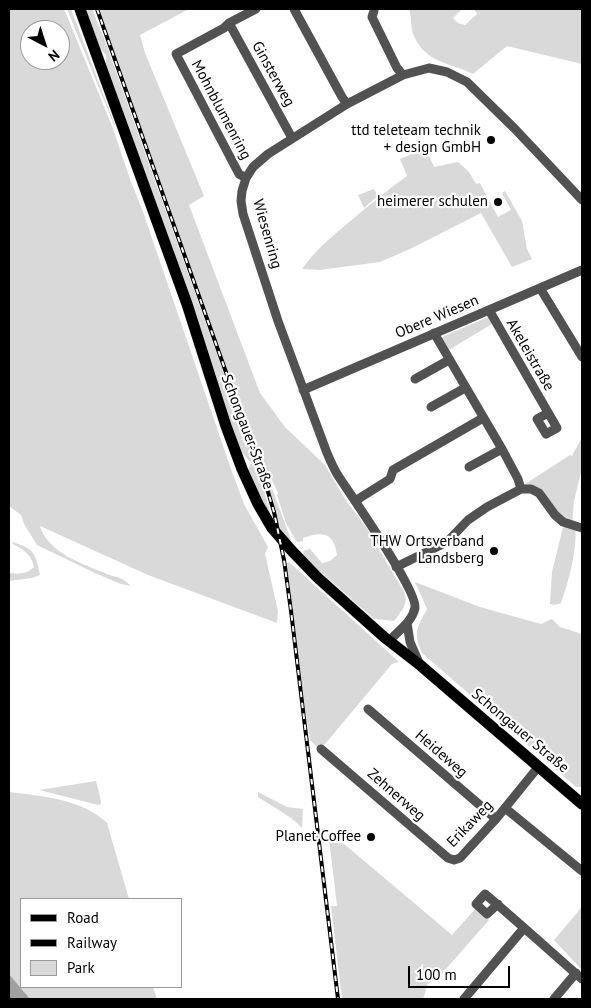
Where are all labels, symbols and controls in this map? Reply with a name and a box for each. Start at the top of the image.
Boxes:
north arrow [20,20,70,70]
street label: Ginsterweg [248,38,298,110]
text: N [45,46,63,66]
street label: Mohnblumenring [187,57,255,163]
place label: ttd teleteam technik + design GmbH [351,122,481,157]
marker: ttd teleteam technik + design GmbH [485,134,497,146]
place label: heimerer schulen [377,193,488,211]
marker: heimerer schulen [492,196,504,208]
street label: Wiesenring [248,197,286,271]
street label: Obere Wiesen [393,291,481,343]
street label: Akeleistraße [502,316,558,394]
street label: Schongauer Straße [217,372,277,492]
place label: THW Ortsverband Landsberg [370,533,484,568]
marker: THW Ortsverband Landsberg [488,545,500,557]
street label: Schongauer Straße [468,685,572,777]
street label: Heideweg [411,726,471,782]
street label: Zehnerweg [363,765,429,825]
street label: Erikaweg [443,797,497,851]
place label: Planet Coffee [276,828,361,846]
marker: Planet Coffee [365,831,377,843]
legend [20,898,182,988]
text: Road [67,908,99,927]
text: Railway [67,933,117,952]
scale bar [411,956,514,988]
text: Park [67,958,95,977]
text: 100 m [416,965,457,984]

